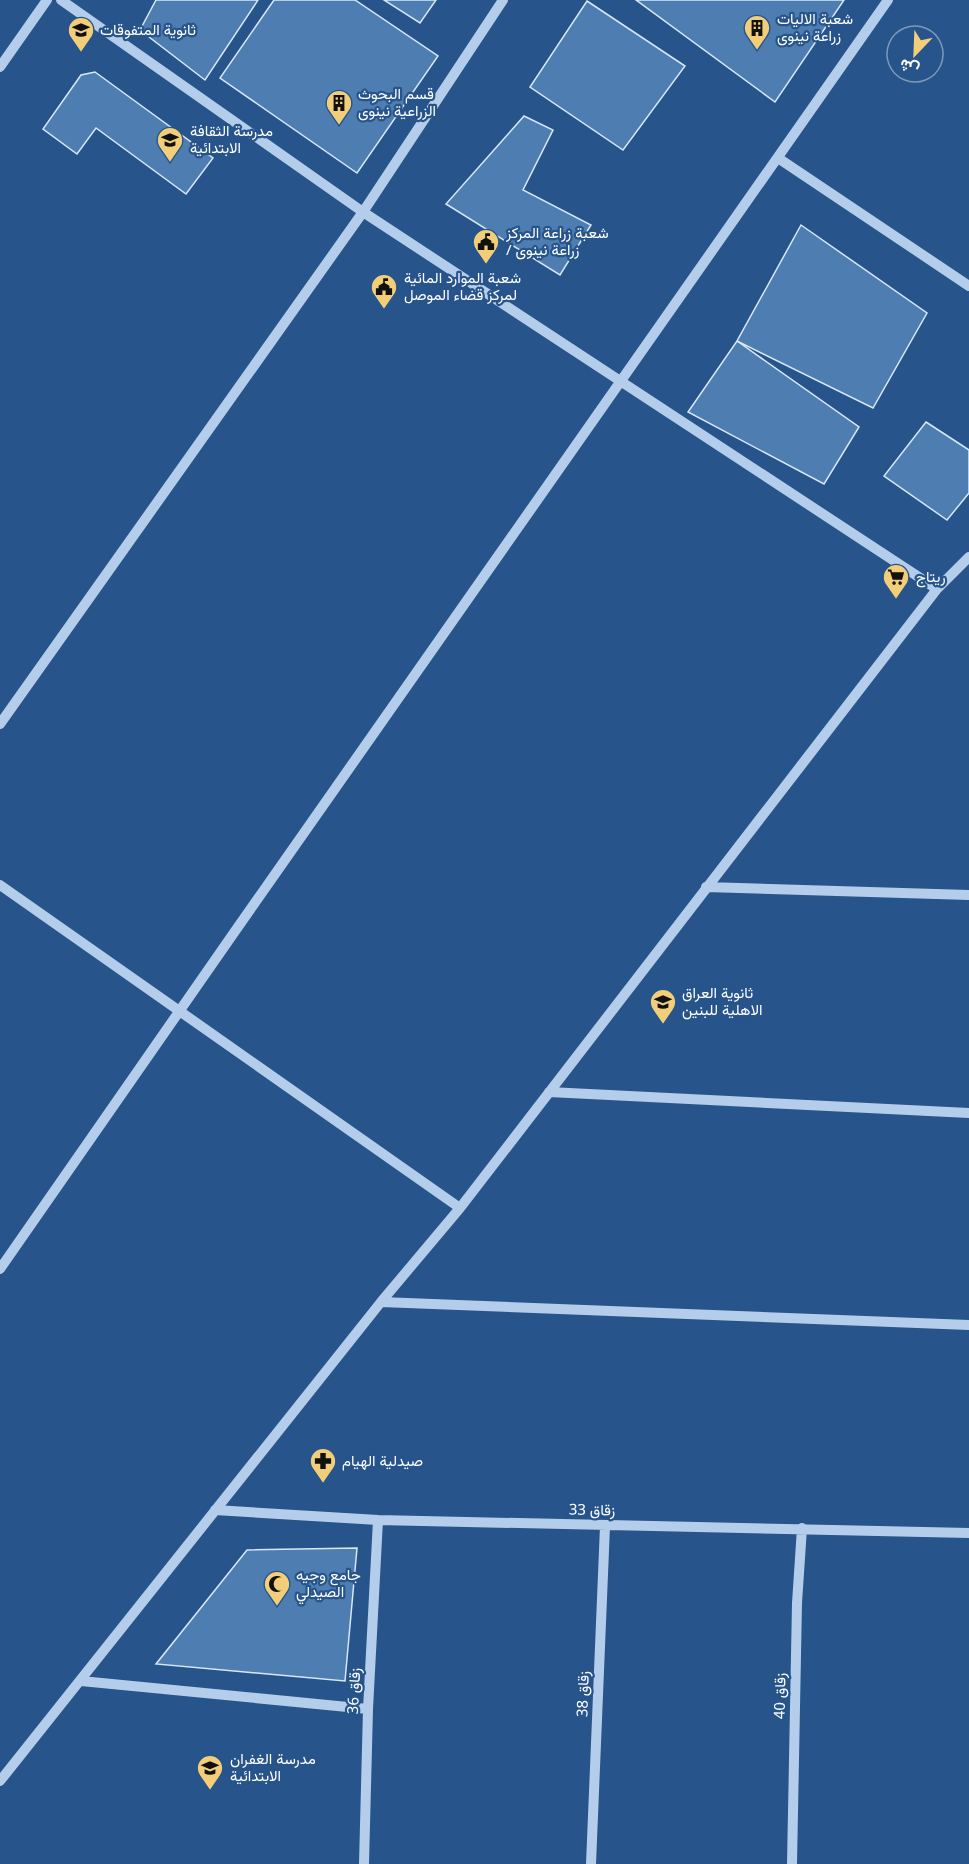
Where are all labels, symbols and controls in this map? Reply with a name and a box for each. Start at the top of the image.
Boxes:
place label: شعبة الاليات زراعة نينوى [777,8,853,46]
building icon: شعبة الاليات زراعة نينوى [742,13,772,51]
school or university icon: ثانوية المتفوقات [66,15,96,53]
place label: ثانوية المتفوقات [100,19,196,39]
north arrow [885,24,945,84]
text: ش [896,54,922,82]
place label: قسم البحوث الزراعية نينوى [358,83,436,121]
building icon: قسم البحوث الزراعية نينوى [324,88,354,126]
place label: مدرسة الثقافة الابتدائية [190,120,273,157]
school or university icon: مدرسة الثقافة الابتدائية [155,125,185,163]
place label: شعبة زراعة المركز / زراعة نينوى [505,222,609,260]
public building icon: شعبة زراعة المركز / زراعة نينوى [471,227,501,265]
place label: شعبة الموارد المائية لمركز قضاء الموصل [404,267,521,304]
public building icon: شعبة الموارد المائية لمركز قضاء الموصل [369,272,399,310]
supermarket icon: ريتاج [881,562,911,600]
place label: ريتاج [916,566,946,588]
place label: ثانوية العراق الاهلية للبنين [682,982,762,1020]
school or university icon: ثانوية العراق الاهلية للبنين [648,987,678,1025]
pharmacy icon: صيدلية الهيام [308,1446,338,1484]
place label: صيدلية الهيام [342,1450,423,1471]
street label: زقاق 33 [569,1499,615,1519]
place label: جامع وجيه الصيدلي [296,1564,361,1605]
mosque icon: جامع وجيه الصيدلي [262,1569,292,1607]
street label: زقاق 36 [342,1667,364,1715]
street label: زقاق 38 [571,1670,593,1717]
street label: زقاق 40 [769,1673,789,1719]
place label: مدرسة الغفران الابتدائية [230,1748,316,1785]
school or university icon: مدرسة الغفران الابتدائية [195,1753,225,1791]

